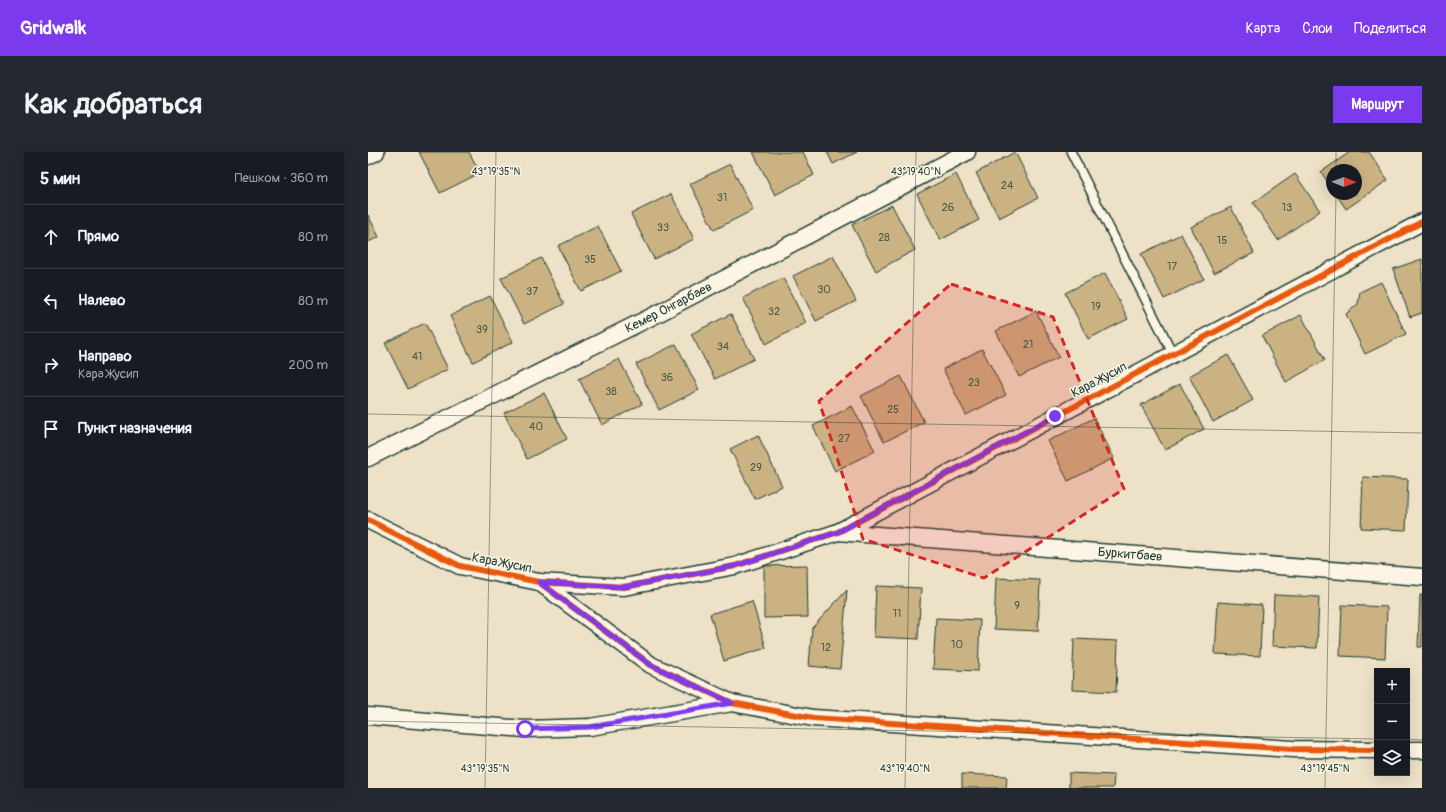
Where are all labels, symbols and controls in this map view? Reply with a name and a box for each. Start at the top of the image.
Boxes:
text: Gridwalk [20,16,86,40]
text: Карта [1246,20,1280,37]
text: Слои [1302,20,1332,37]
text: Поделиться [1354,20,1426,37]
button: Маршрут [1333,86,1422,123]
text: Как добраться [24,87,202,122]
north arrow [1326,164,1362,200]
text: 43°19'35"N [472,166,521,178]
text: 43°19'40"N [891,166,941,178]
text: 5 мин [40,168,80,189]
text: Пешком · 360 m [234,170,328,186]
house number: 24 [1001,179,1014,192]
house number: 31 [717,191,727,204]
house number: 26 [942,201,954,214]
house number: 13 [1282,201,1292,214]
house number: 33 [657,221,669,234]
icon: ahead [40,226,62,248]
text: Прямо [78,227,119,246]
text: 80 m [298,229,328,245]
house number: 28 [878,231,890,244]
house number: 15 [1217,234,1227,247]
house number: 35 [584,253,596,266]
house number: 17 [1167,260,1177,273]
street label: Кемер Онгарбаев [622,279,715,337]
house number: 30 [817,283,831,296]
house number: 37 [526,285,538,298]
icon: left [40,290,62,312]
text: Налево [78,291,125,310]
text: 80 m [298,293,328,309]
house number: 19 [1091,300,1101,313]
house number: 32 [768,305,780,318]
house number: 39 [476,323,488,336]
house number: 21 [1023,338,1033,351]
house number: 34 [717,340,730,353]
text: Направо [78,347,132,366]
house number: 41 [412,350,422,363]
icon: right [40,354,62,376]
text: 200 m [289,357,328,373]
street label: Кара Жусип [1068,359,1130,401]
text: Кара Жусип [78,366,139,382]
house number: 36 [661,371,673,384]
house number: 23 [968,376,980,389]
house number: 38 [605,385,617,398]
house number: 25 [887,403,899,416]
route end [1046,407,1064,425]
icon: arrive [40,418,62,440]
text: Пункт назначения [78,419,192,438]
house number: 40 [529,420,543,433]
house number: 27 [838,432,850,445]
house number: 29 [750,461,762,474]
street label: Буркитбаев [1097,544,1163,565]
street label: Кара Жусип [471,549,533,577]
house number: 9 [1014,599,1020,612]
house number: 11 [893,607,901,620]
house number: 10 [951,638,963,651]
house number: 12 [821,641,831,654]
map controls [1374,668,1410,776]
button: + [1374,668,1410,704]
button: − [1374,704,1410,740]
route start [516,720,534,738]
button: layers [1374,740,1410,776]
text: 43°19'35"N [461,763,510,775]
text: 43°19'40"N [880,763,930,775]
text: 43°19'45"N [1301,763,1350,775]

